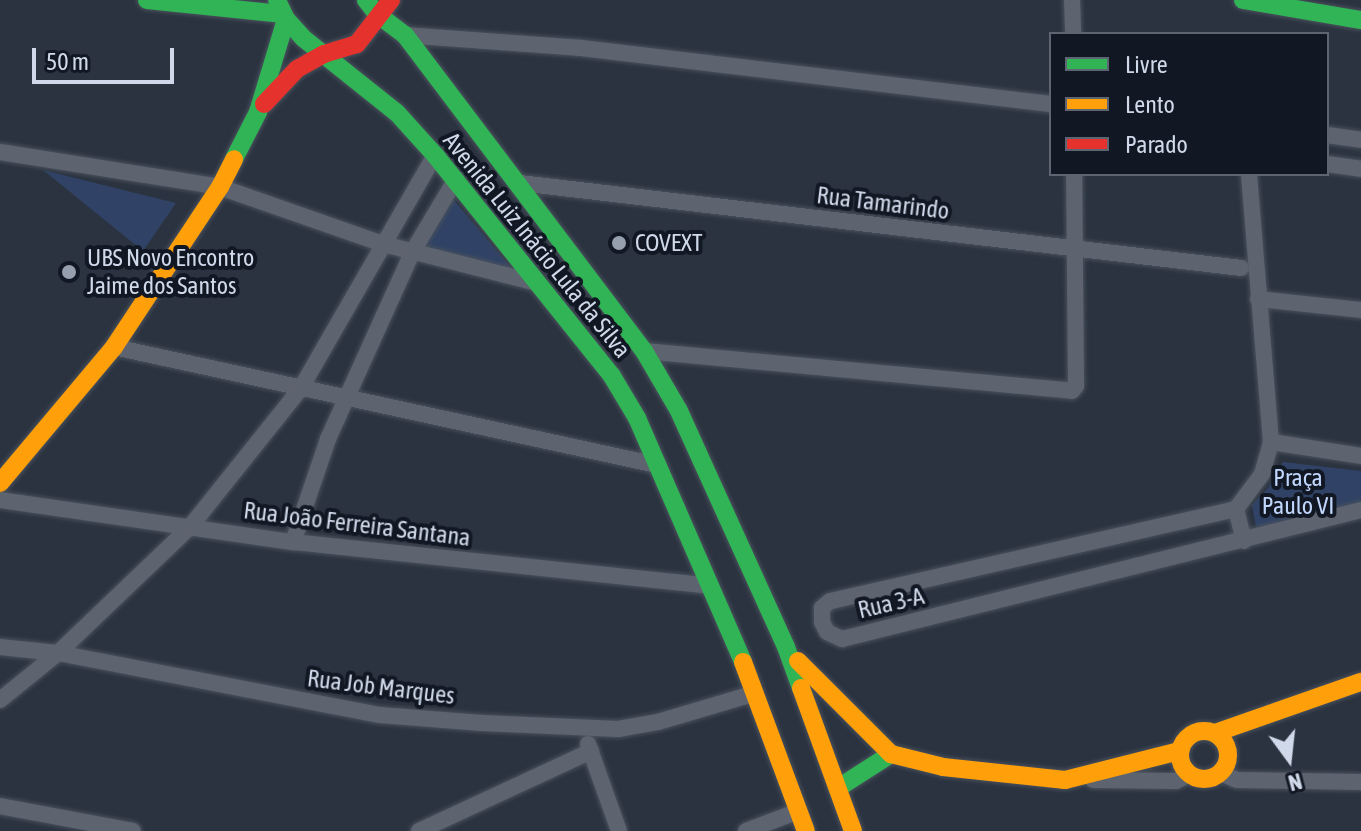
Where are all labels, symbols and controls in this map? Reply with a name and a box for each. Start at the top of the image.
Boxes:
scale bar [36,32,178,82]
legend [1049,32,1329,176]
text: 50 m [46,48,89,75]
text: Livre [1125,51,1168,78]
text: Lento [1125,91,1175,118]
street label: Avenida Luiz Inácio Lula da Silva [437,127,637,363]
text: Parado [1125,131,1188,158]
street label: Rua Tamarindo [815,181,951,225]
place label: COVEXT [635,229,702,257]
marker: COVEXT [610,234,628,252]
place label: UBS Novo Encontro Jaime dos Santos [87,244,254,300]
marker: UBS Novo Encontro Jaime dos Santos [58,261,80,283]
park label: Praça Paulo VI [1262,464,1334,520]
street label: Rua João Ferreira Santana [242,496,472,552]
street label: Rua 3-A [855,581,927,625]
street label: Rua Job Marques [306,664,456,710]
north arrow [1249,719,1329,799]
text: N [1286,768,1305,796]

